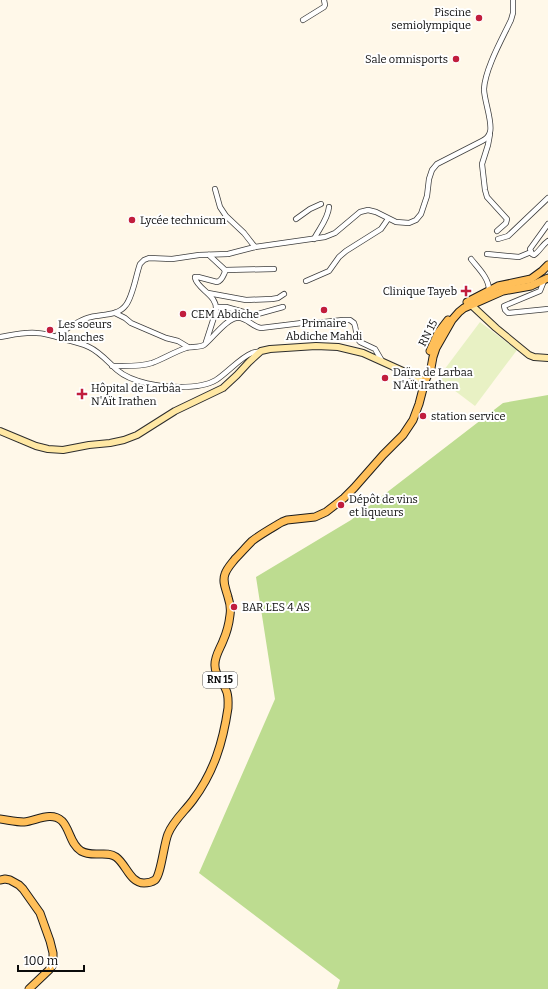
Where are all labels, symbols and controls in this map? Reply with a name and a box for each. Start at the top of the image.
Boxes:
place label: Piscine semiolympique [391,6,471,32]
marker: Piscine semiolympique [474,13,484,23]
place label: Sale omnisports [365,53,448,66]
marker: Sale omnisports [451,54,461,64]
place label: Lycée technicum [140,214,226,227]
marker: Lycée technicum [127,215,137,225]
place label: Clinique Tayeb [383,285,457,298]
marker: Clinique Tayeb [460,285,472,297]
marker: Primaire Abdiche Mahdi [319,305,329,315]
place label: CEM Abdiche [191,308,259,321]
marker: CEM Abdiche [178,309,188,319]
place label: Primaire Abdiche Mahdi [286,317,363,343]
street label: RN 15 [416,317,440,349]
place label: Les soeurs blanches [58,318,112,344]
marker: Les soeurs blanches [45,325,55,335]
place label: Daïra de Larbaa N'Aït Irathen [393,366,473,392]
marker: Daïra de Larbaa N'Aït Irathen [380,373,390,383]
place label: Hôpital de Larbâa N'Aït Irathen [91,382,181,408]
marker: Hôpital de Larbâa N'Aït Irathen [76,388,88,400]
place label: station service [431,410,506,423]
marker: station service [418,411,428,421]
place label: Dépôt de vins et liqueurs [349,493,418,519]
marker: Dépôt de vins et liqueurs [336,500,346,510]
place label: BAR LES 4 AS [242,601,310,614]
marker: BAR LES 4 AS [229,602,239,612]
road number: RN 15 [203,672,237,688]
scale bar [18,947,84,973]
text: 100 m [24,954,59,968]

